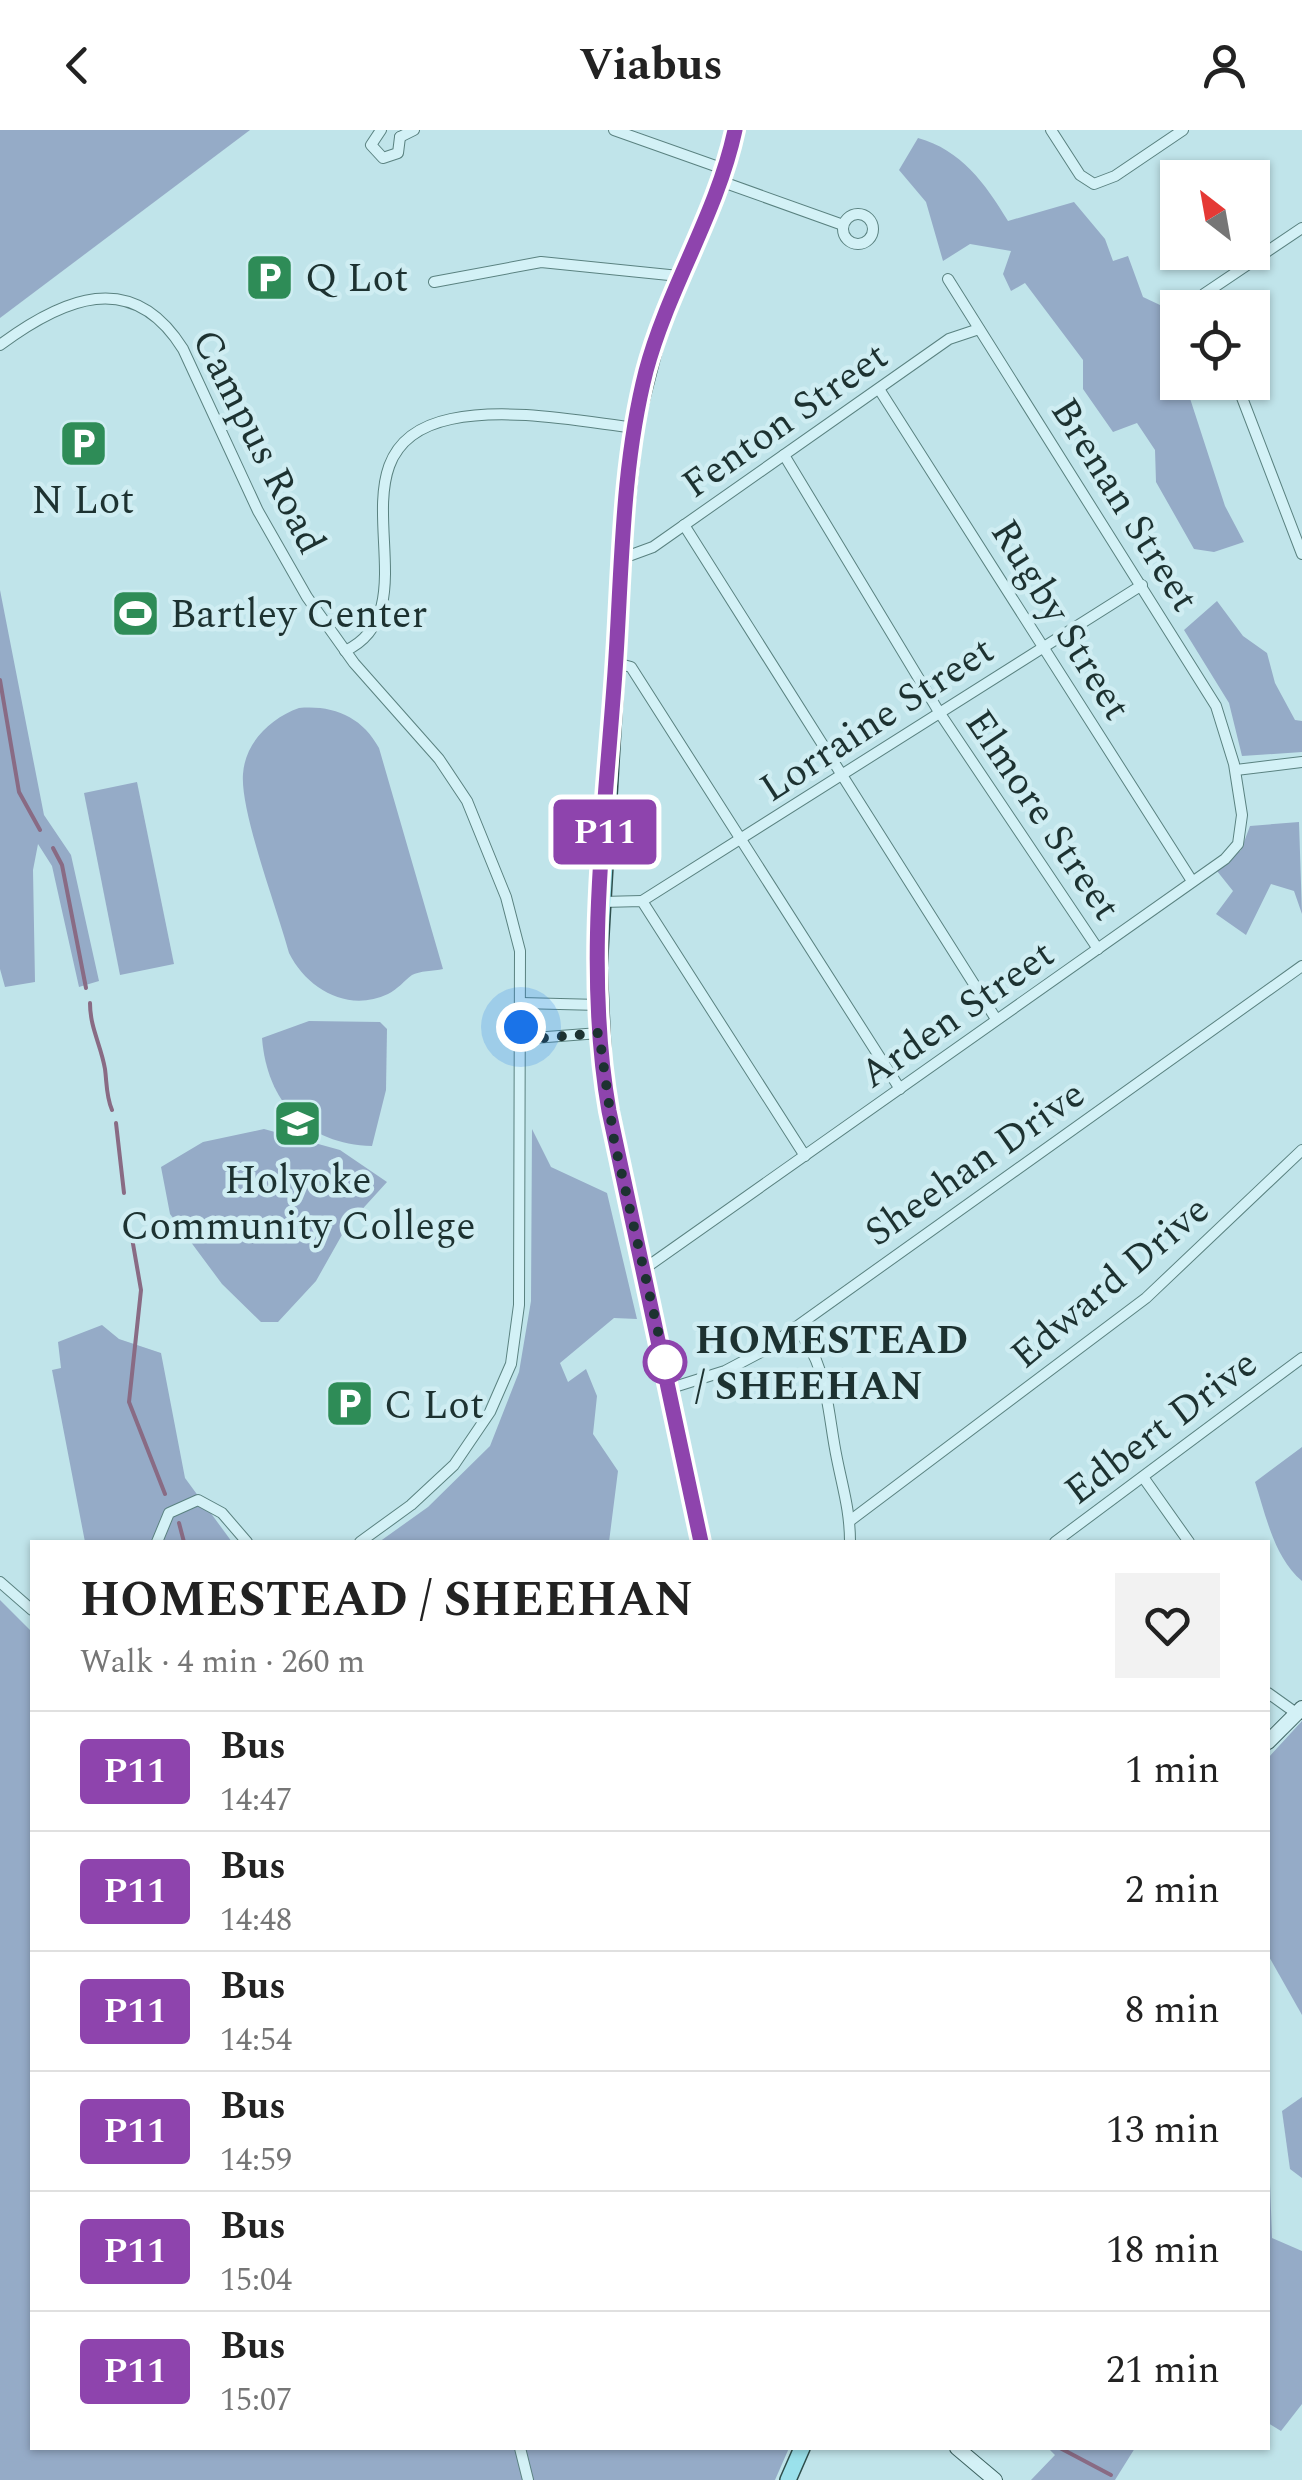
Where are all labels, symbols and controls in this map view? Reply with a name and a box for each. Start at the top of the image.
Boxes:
text: Viabus [579,31,723,100]
icon: back [50,38,105,93]
icon: person [1197,38,1252,93]
north arrow [1160,160,1270,270]
map controls [1160,160,1270,400]
place label: Q Lot [305,249,408,310]
parking icon: Q Lot [244,251,296,303]
button: locate [1160,290,1270,400]
street label: Campus Road [175,319,341,565]
street label: Fenton Street [670,327,901,515]
street label: Brenan Street [1034,386,1214,624]
parking icon: N Lot [57,418,109,470]
place label: N Lot [32,471,135,532]
street label: Rugby Street [974,508,1146,733]
place label: Bartley Center [170,585,427,646]
sports icon: Bartley Center [109,587,161,639]
street label: Lorraine Street [748,621,1007,819]
street label: Elmore Street [948,697,1135,934]
line badge: P11 [548,800,662,864]
text: P11 [573,806,637,859]
street label: Arden Street [847,925,1067,1105]
your location [496,1002,546,1052]
street label: Sheehan Drive [853,1065,1098,1263]
school or university icon: Holyoke Community College [272,1098,324,1150]
place label: Holyoke Community College [120,1151,476,1258]
street label: Edward Drive [997,1181,1224,1385]
place label: HOMESTEAD / SHEEHAN [695,1311,968,1418]
street label: Edbert Drive [1052,1335,1271,1521]
marker: HOMESTEAD / SHEEHAN [644,1341,686,1383]
place label: C Lot [384,1376,484,1437]
parking icon: C Lot [323,1378,375,1430]
text: HOMESTEAD / SHEEHAN [80,1564,693,1637]
button: heart [1115,1573,1220,1678]
text: Walk · 4 min · 260 m [80,1638,365,1687]
text: Bus [220,1718,286,1776]
text: 1 min [1125,1742,1220,1800]
text: P11 [103,1745,167,1798]
text: 14:47 [220,1776,292,1825]
text: Bus [220,1838,286,1896]
text: 2 min [1125,1862,1220,1920]
text: P11 [103,1865,167,1918]
text: 14:48 [220,1896,292,1945]
text: Bus [220,1958,286,2016]
text: 8 min [1125,1982,1220,2040]
text: P11 [103,1985,167,2038]
text: 14:54 [220,2016,292,2065]
text: Bus [220,2078,286,2136]
text: 13 min [1106,2102,1220,2160]
text: P11 [103,2105,167,2158]
text: 14:59 [220,2136,292,2185]
text: Bus [220,2198,286,2256]
text: 18 min [1106,2222,1220,2280]
text: P11 [103,2225,167,2278]
text: 15:04 [220,2256,292,2305]
text: Bus [220,2318,286,2376]
text: 21 min [1106,2342,1220,2400]
text: P11 [103,2345,167,2398]
text: 15:07 [220,2376,292,2425]

